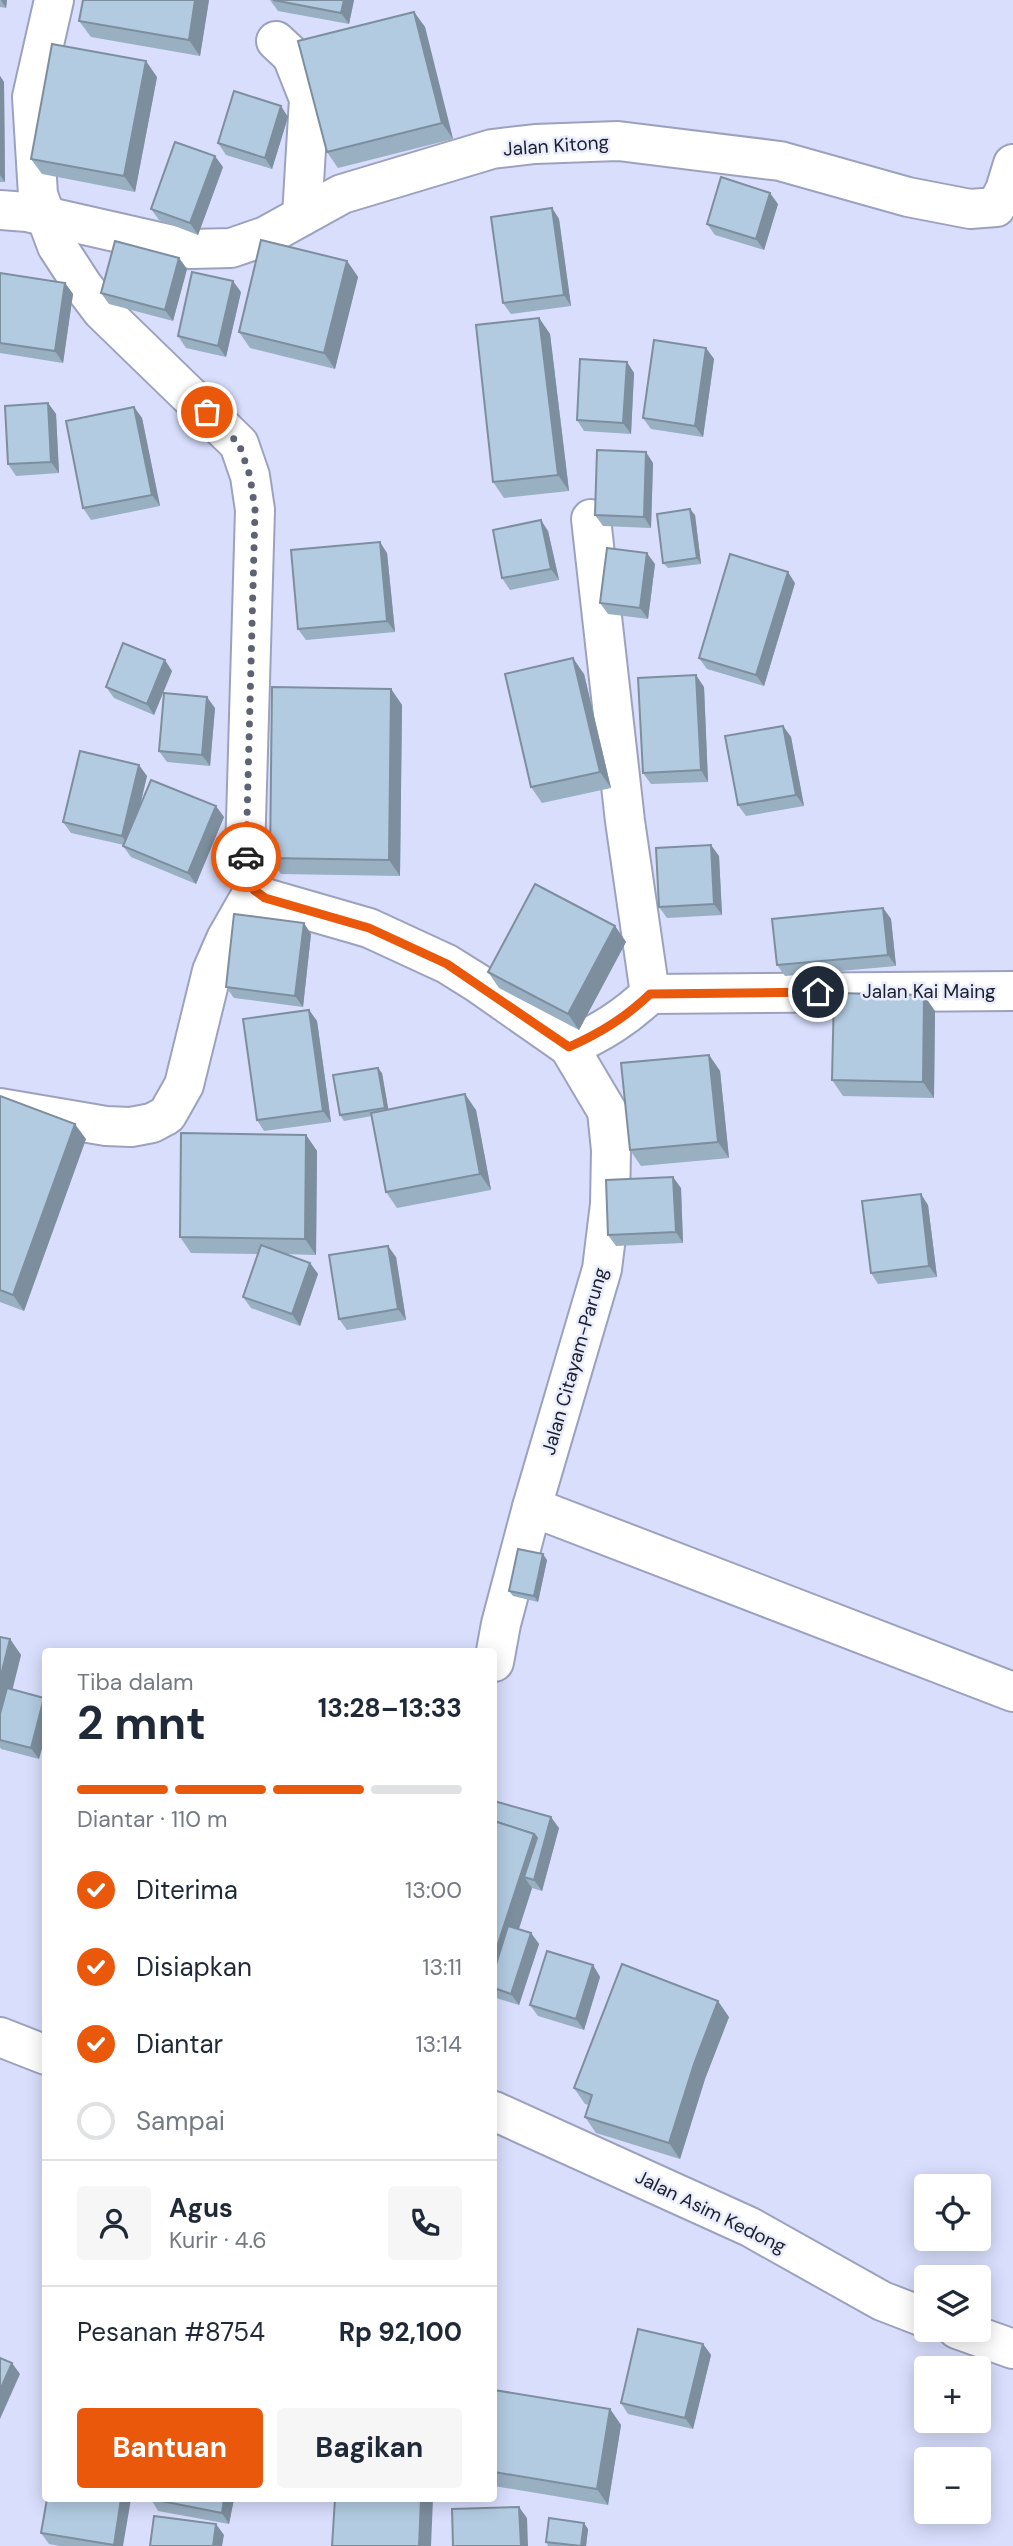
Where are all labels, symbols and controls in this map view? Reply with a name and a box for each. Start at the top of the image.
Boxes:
street label: Jalan Kitong [502,129,610,162]
pin [177,382,237,442]
icon: bag [188,393,226,431]
courier [211,822,281,892]
icon: car [227,838,265,876]
pin [788,962,848,1022]
icon: home [799,973,837,1011]
street label: Jalan Kai Maing [862,979,996,1004]
street label: Jalan Citayam-Parung [536,1264,613,1458]
text: Tiba dalam [77,1667,194,1697]
text: 13:28–13:33 [318,1691,462,1725]
text: 2 mnt [77,1693,206,1753]
text: Diantar · 110 m [77,1804,228,1834]
icon: check [77,1871,115,1909]
text: Diterima [136,1873,238,1907]
text: 13:00 [405,1875,462,1905]
icon: check [77,1948,115,1986]
text: Disiapkan [136,1950,252,1984]
text: 13:11 [422,1952,462,1982]
icon: check [77,2025,115,2063]
text: Diantar [136,2027,223,2061]
text: 13:14 [415,2029,462,2059]
text: Sampai [136,2104,225,2138]
street label: Jalan Asim Kedong [631,2164,791,2259]
map controls [914,2174,991,2524]
button: locate [914,2174,991,2251]
button: person [77,2186,151,2260]
button: phone [388,2186,462,2260]
text: Agus [169,2191,233,2225]
text: Kurir · 4.6 [169,2225,267,2255]
button: layers [914,2265,991,2342]
text: Pesanan #8754 [77,2315,265,2349]
text: Rp 92,100 [339,2315,462,2349]
button: + [914,2356,991,2433]
button: Bantuan [77,2408,263,2488]
button: Bagikan [277,2408,462,2488]
button: − [914,2447,991,2524]

